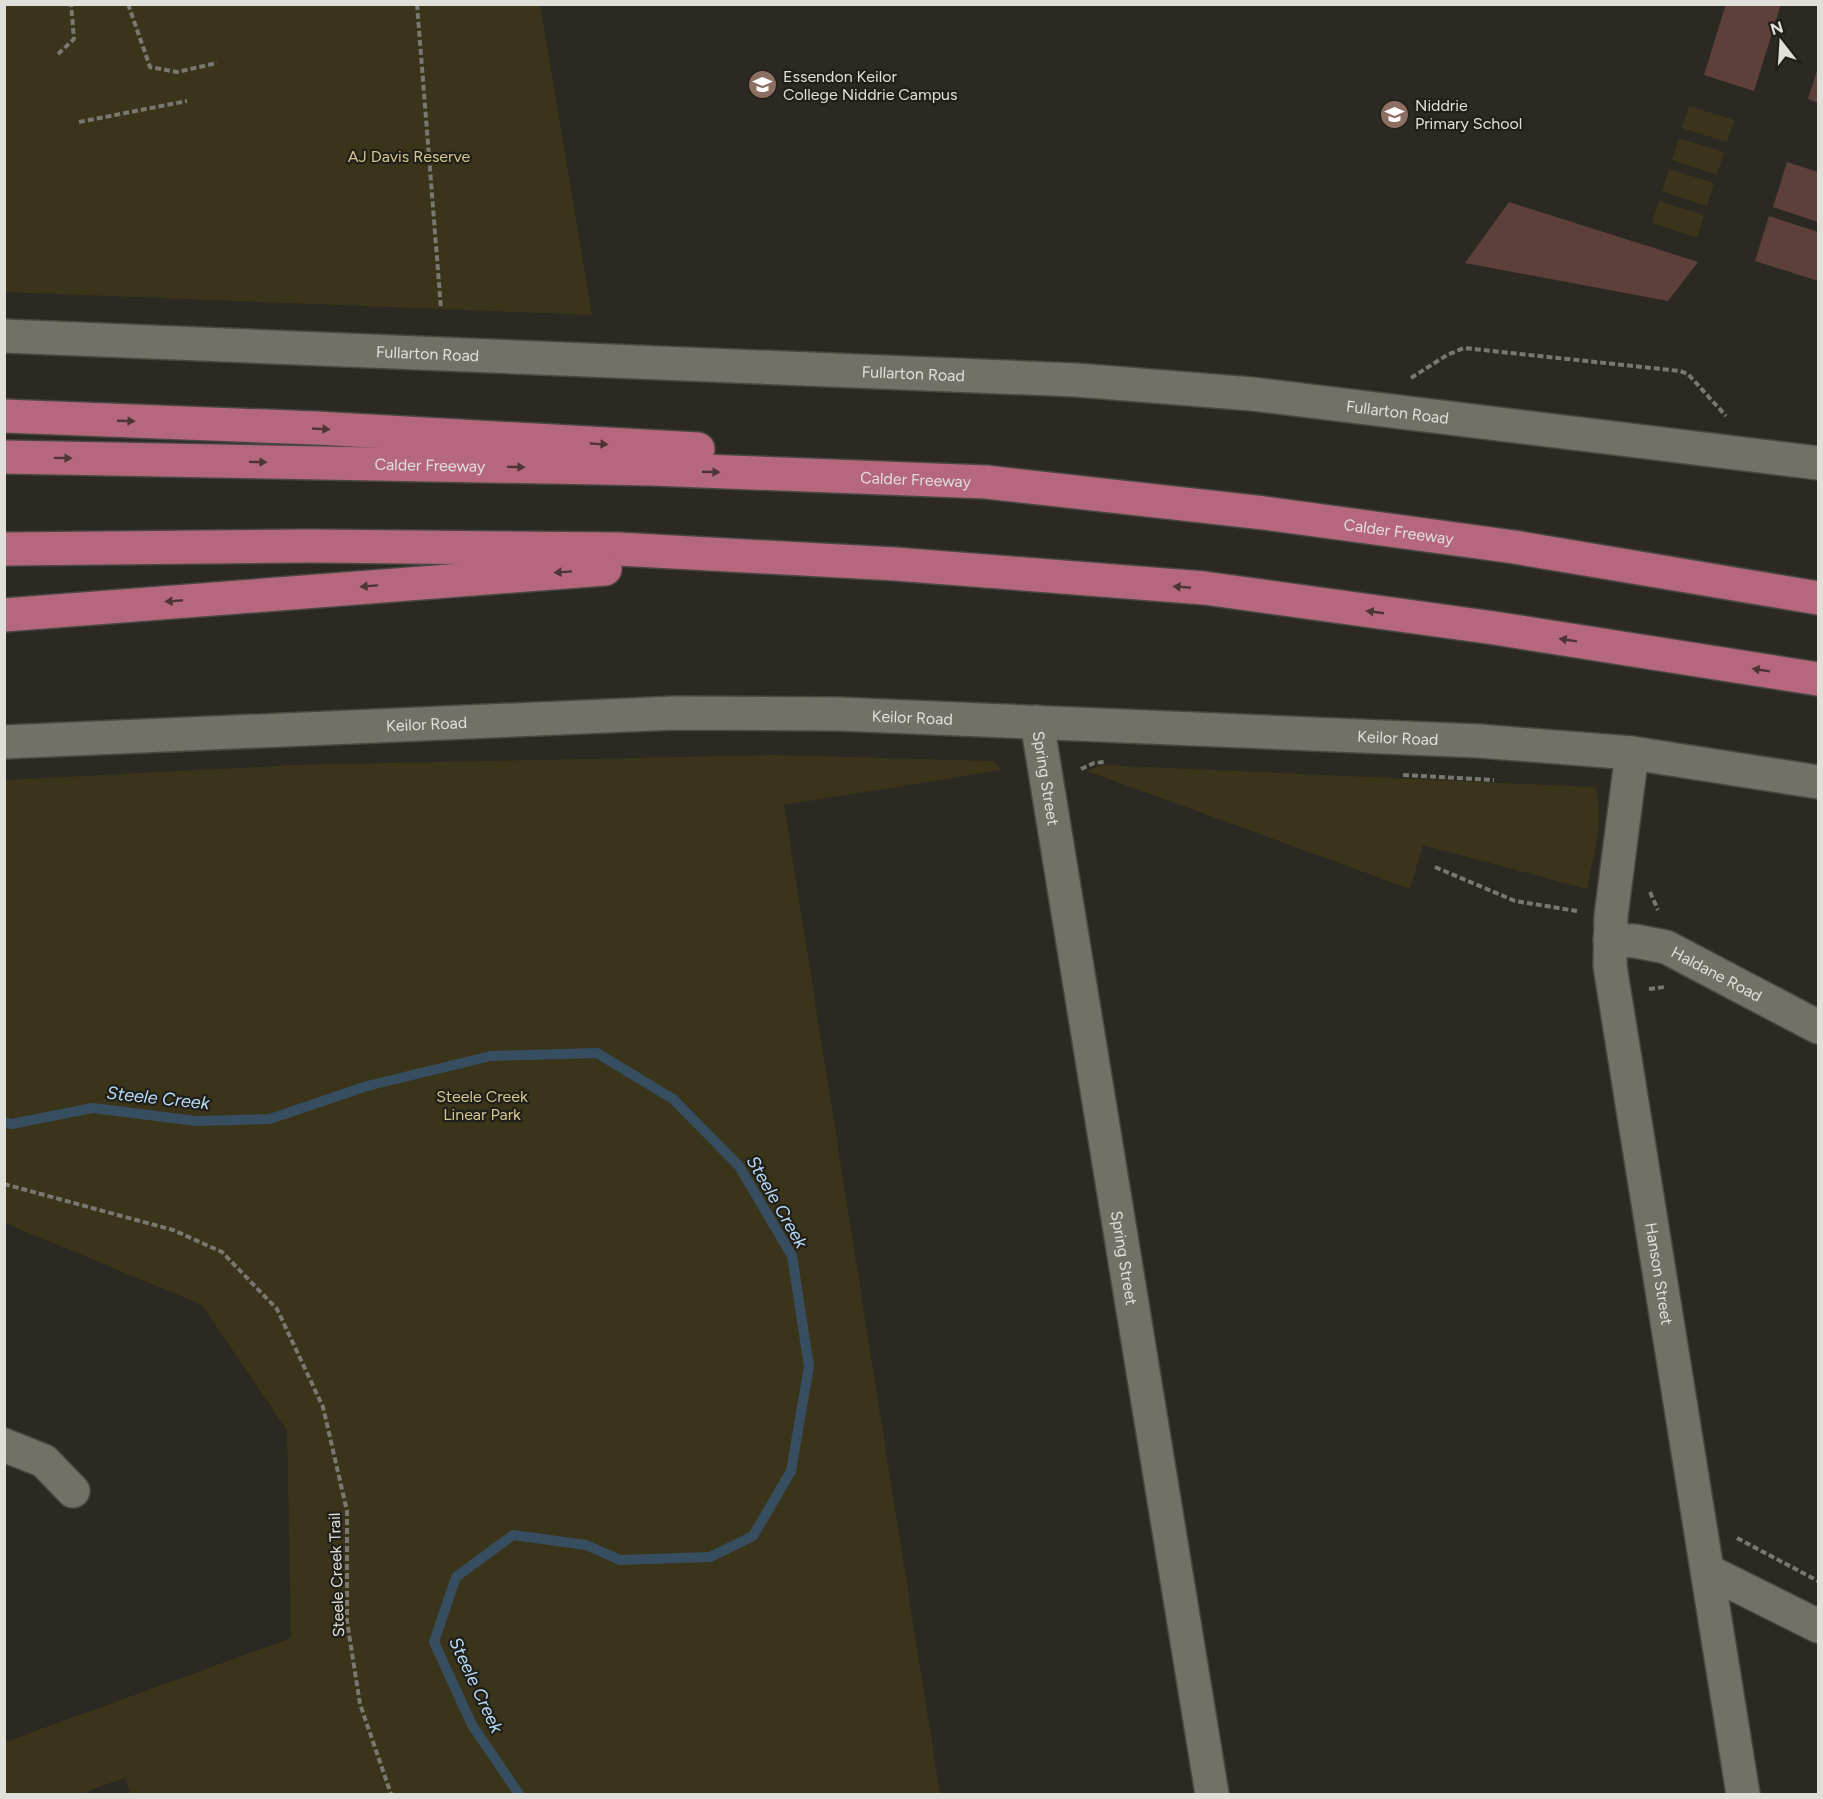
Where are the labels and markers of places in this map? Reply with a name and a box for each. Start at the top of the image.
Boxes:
place label: Essendon Keilor College Niddrie Campus [783,67,957,104]
school or university icon: Essendon Keilor College Niddrie Campus [746,69,778,101]
place label: Niddrie Primary School [1415,96,1522,133]
school or university icon: Niddrie Primary School [1378,98,1410,130]

